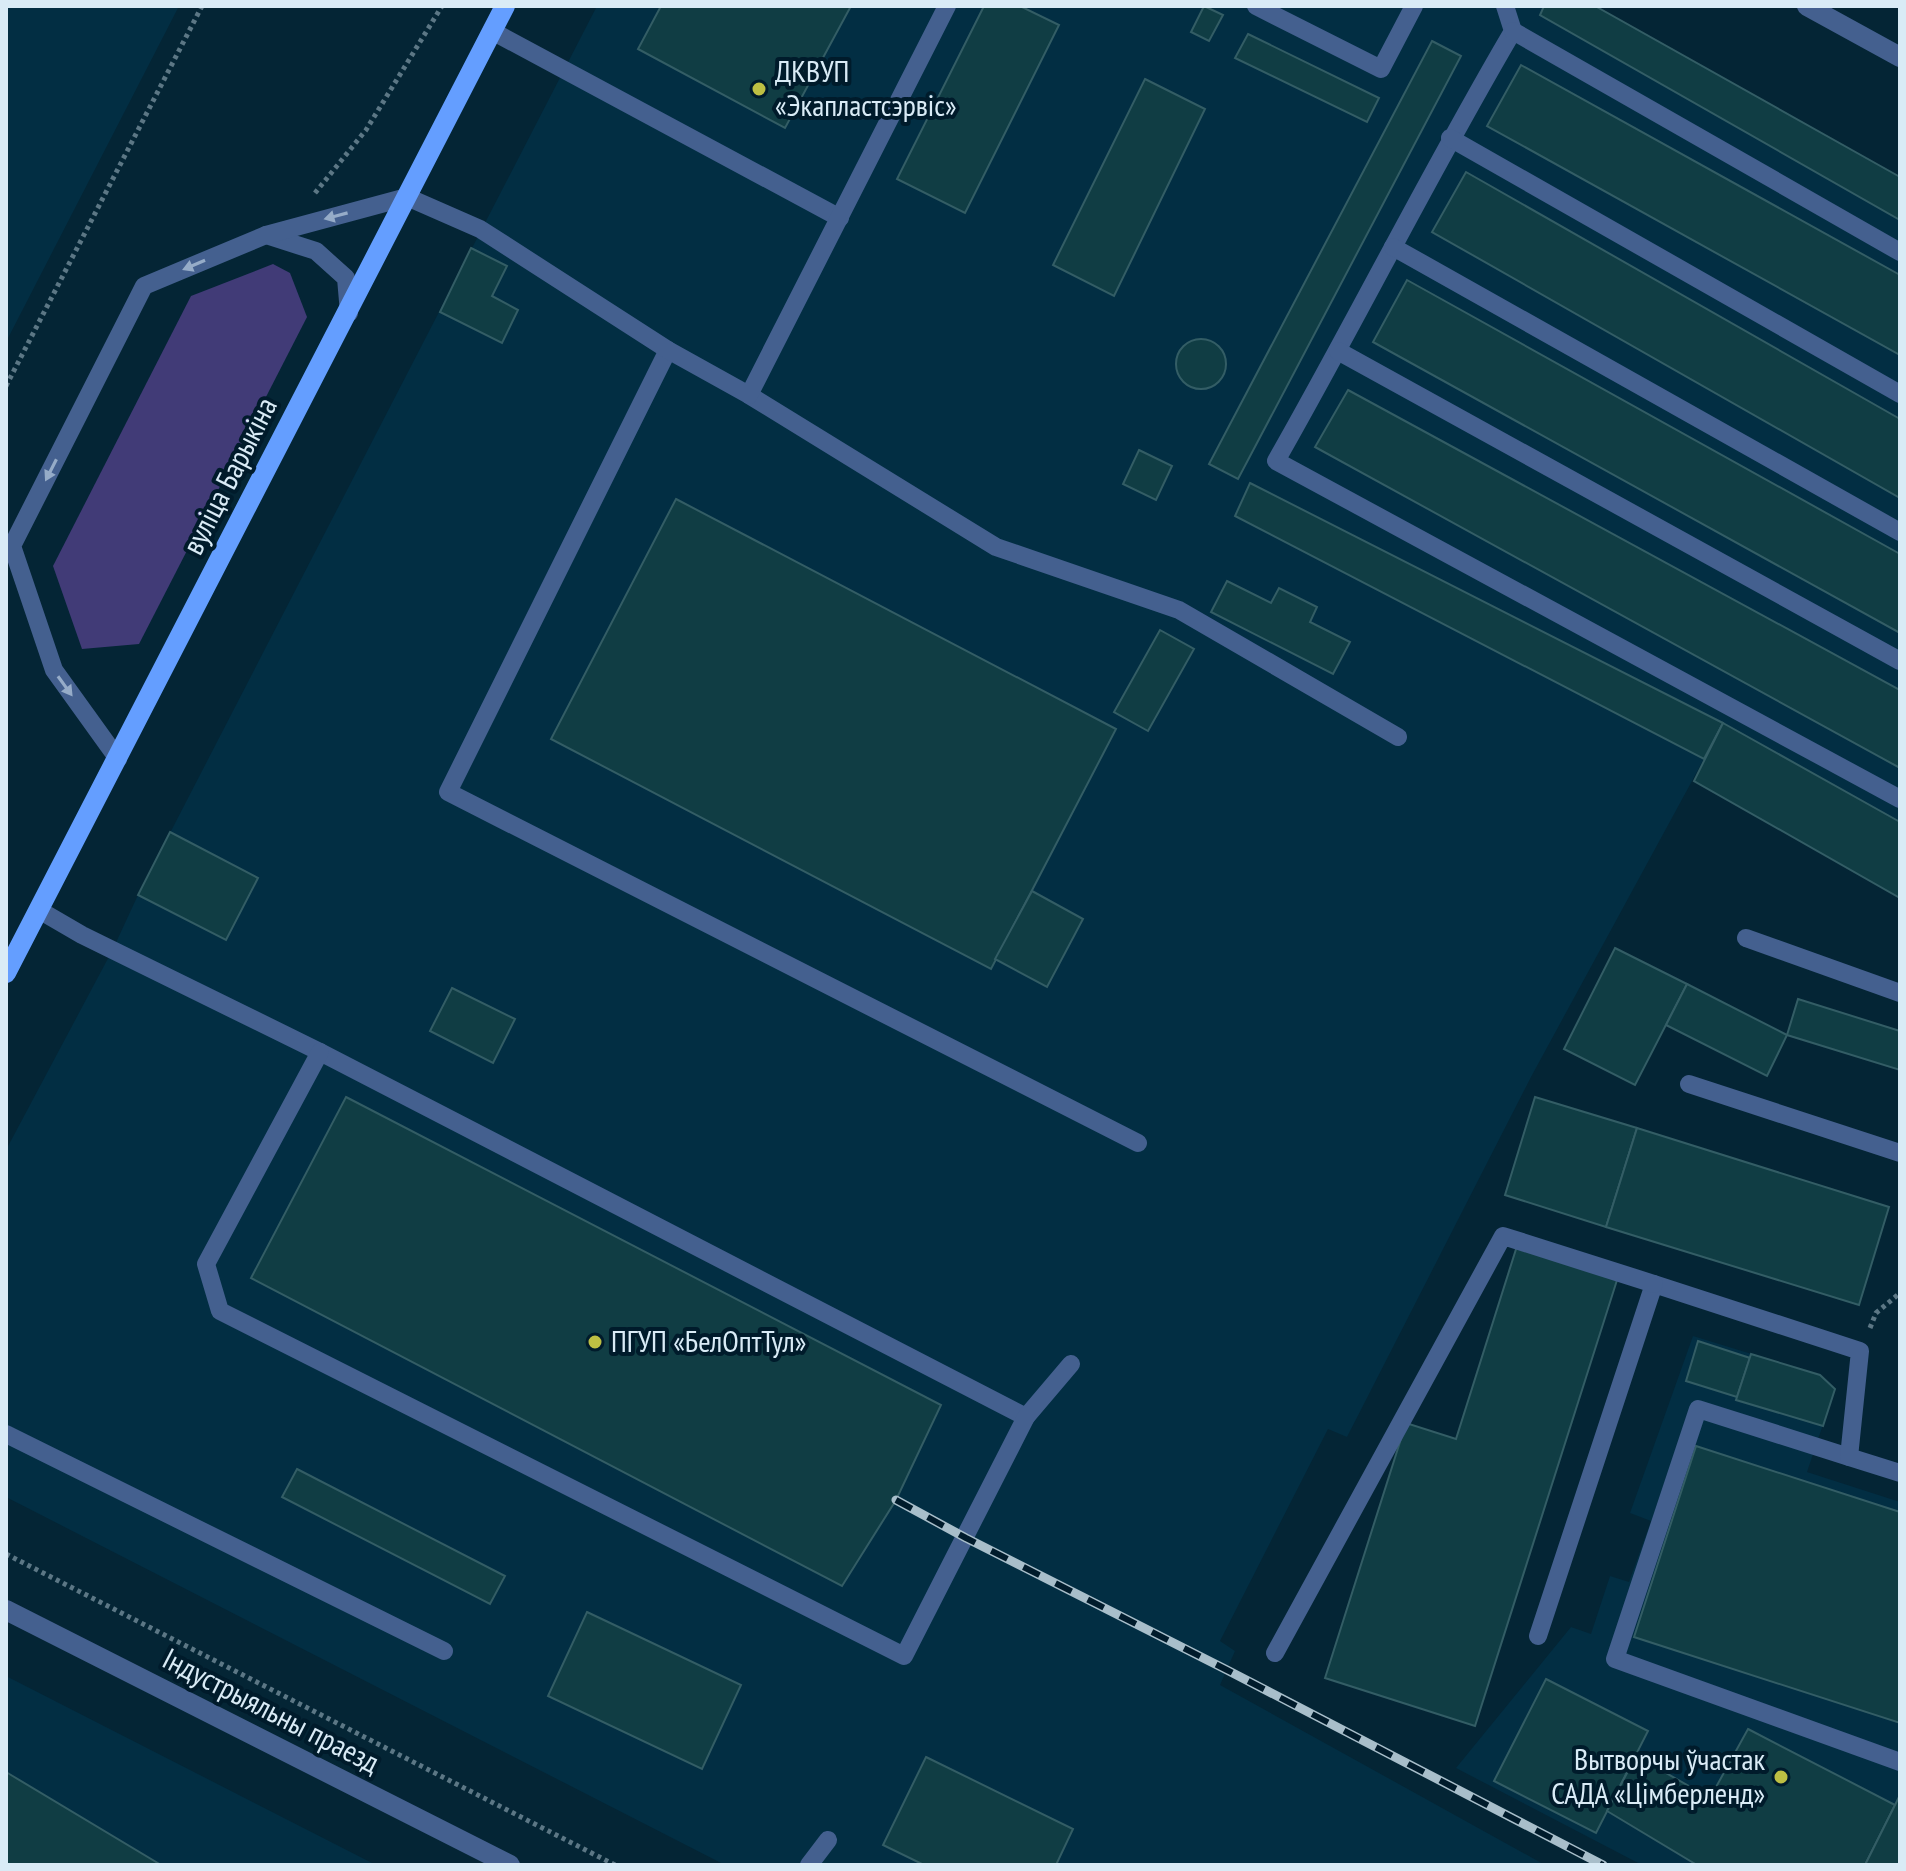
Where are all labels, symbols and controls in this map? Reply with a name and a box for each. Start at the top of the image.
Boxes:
place label: ДКВУП «Экапластсэрвіс» [775,51,957,124]
marker: ДКВУП «Экапластсэрвіс» [750,80,768,98]
one-way arrow [324,210,348,223]
one-way arrow [182,259,206,272]
street label: вуліца Барыкіна [172,390,285,560]
one-way arrow [44,458,58,481]
one-way arrow [57,675,73,696]
place label: ПГУП «БелОптТул» [611,1321,806,1360]
marker: ПГУП «БелОптТул» [586,1333,604,1351]
street label: Індустрыяльны праезд [157,1638,387,1781]
place label: Вытворчы ўчастак САДА «Цімберленд» [1551,1739,1765,1812]
marker: Вытворчы ўчастак САДА «Цімберленд» [1772,1768,1790,1786]

